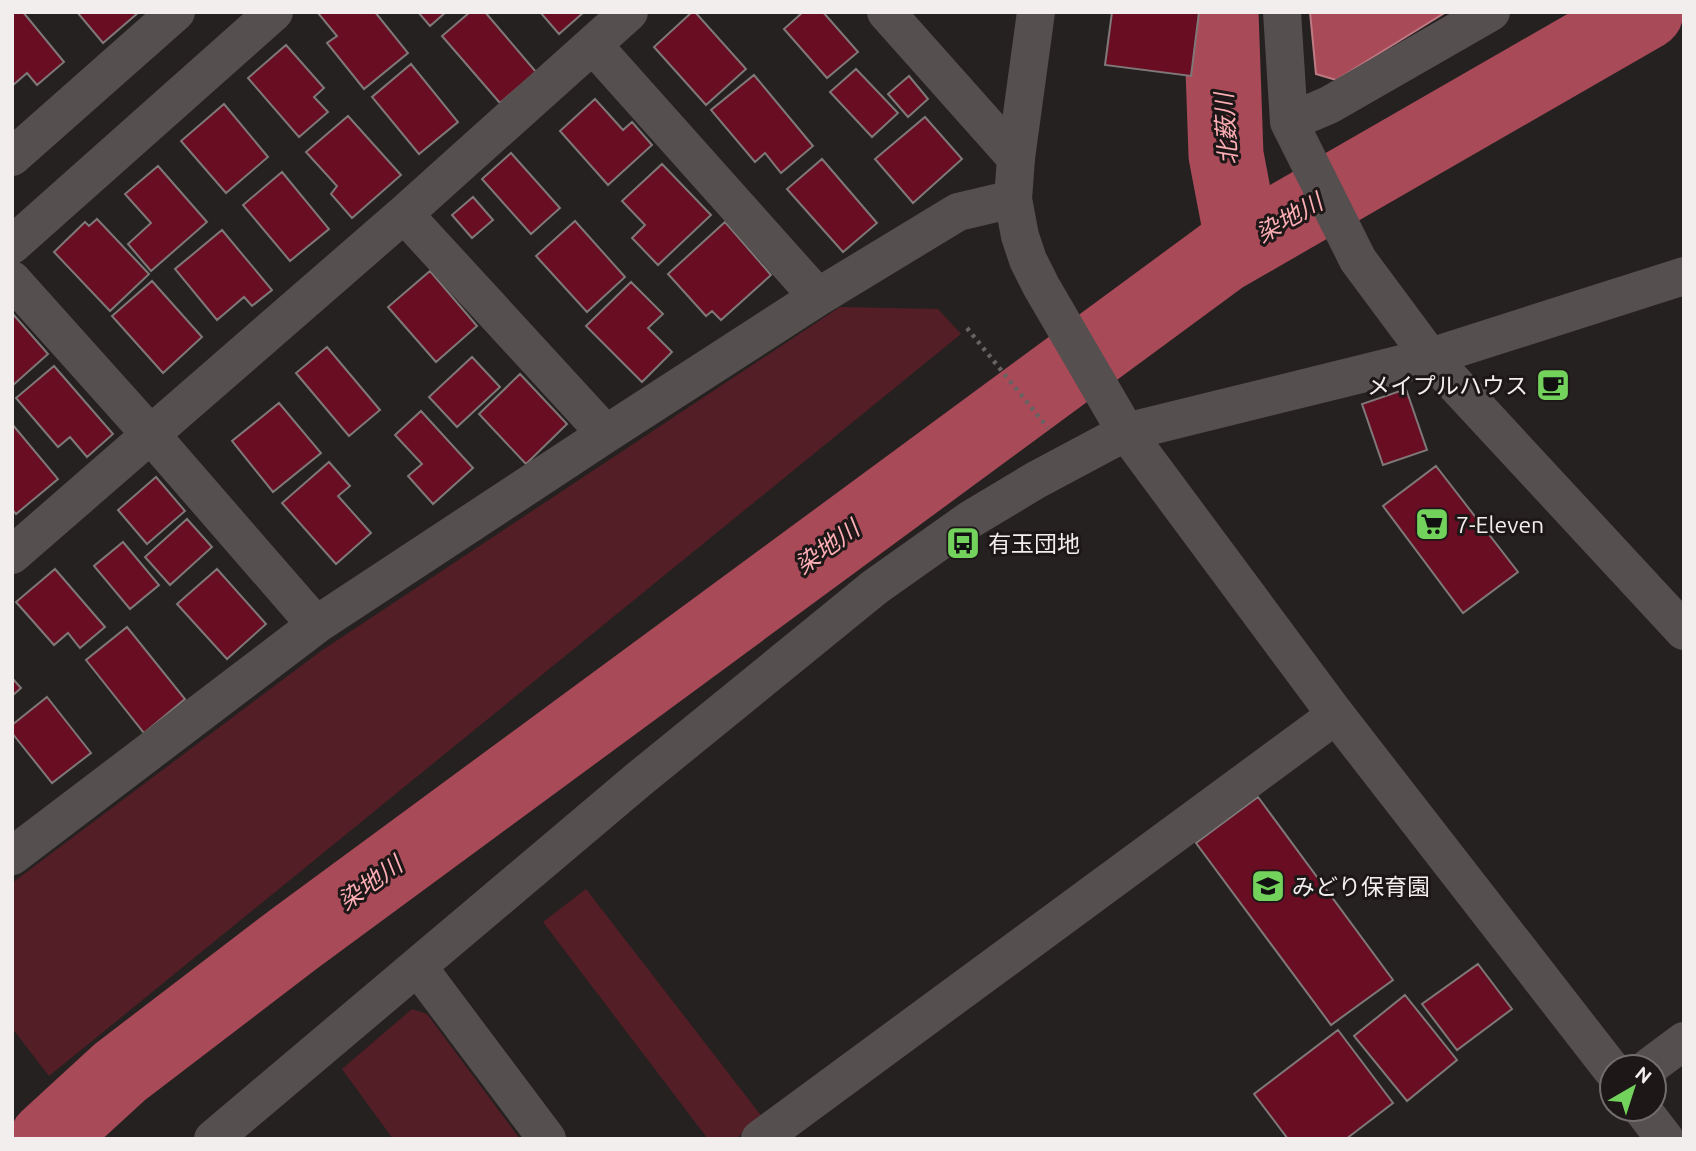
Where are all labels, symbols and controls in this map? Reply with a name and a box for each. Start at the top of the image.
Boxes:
water label: 北薮川 [1210,89,1242,166]
water label: 染地川 [1251,187,1330,248]
cafe icon: メイプルハウス [1534,366,1572,404]
place label: メイプルハウス [1367,373,1528,398]
supermarket icon: 7-Eleven [1413,505,1451,543]
place label: 7-Eleven [1456,512,1544,537]
water label: 染地川 [790,513,866,579]
bus stop icon: 有玉団地 [944,524,982,562]
place label: 有玉団地 [988,531,1080,556]
water label: 染地川 [333,849,409,915]
school or university icon: みどり保育園 [1249,867,1287,905]
place label: みどり保育園 [1292,874,1430,899]
north arrow [1598,1053,1668,1123]
text: N [1631,1062,1656,1088]

